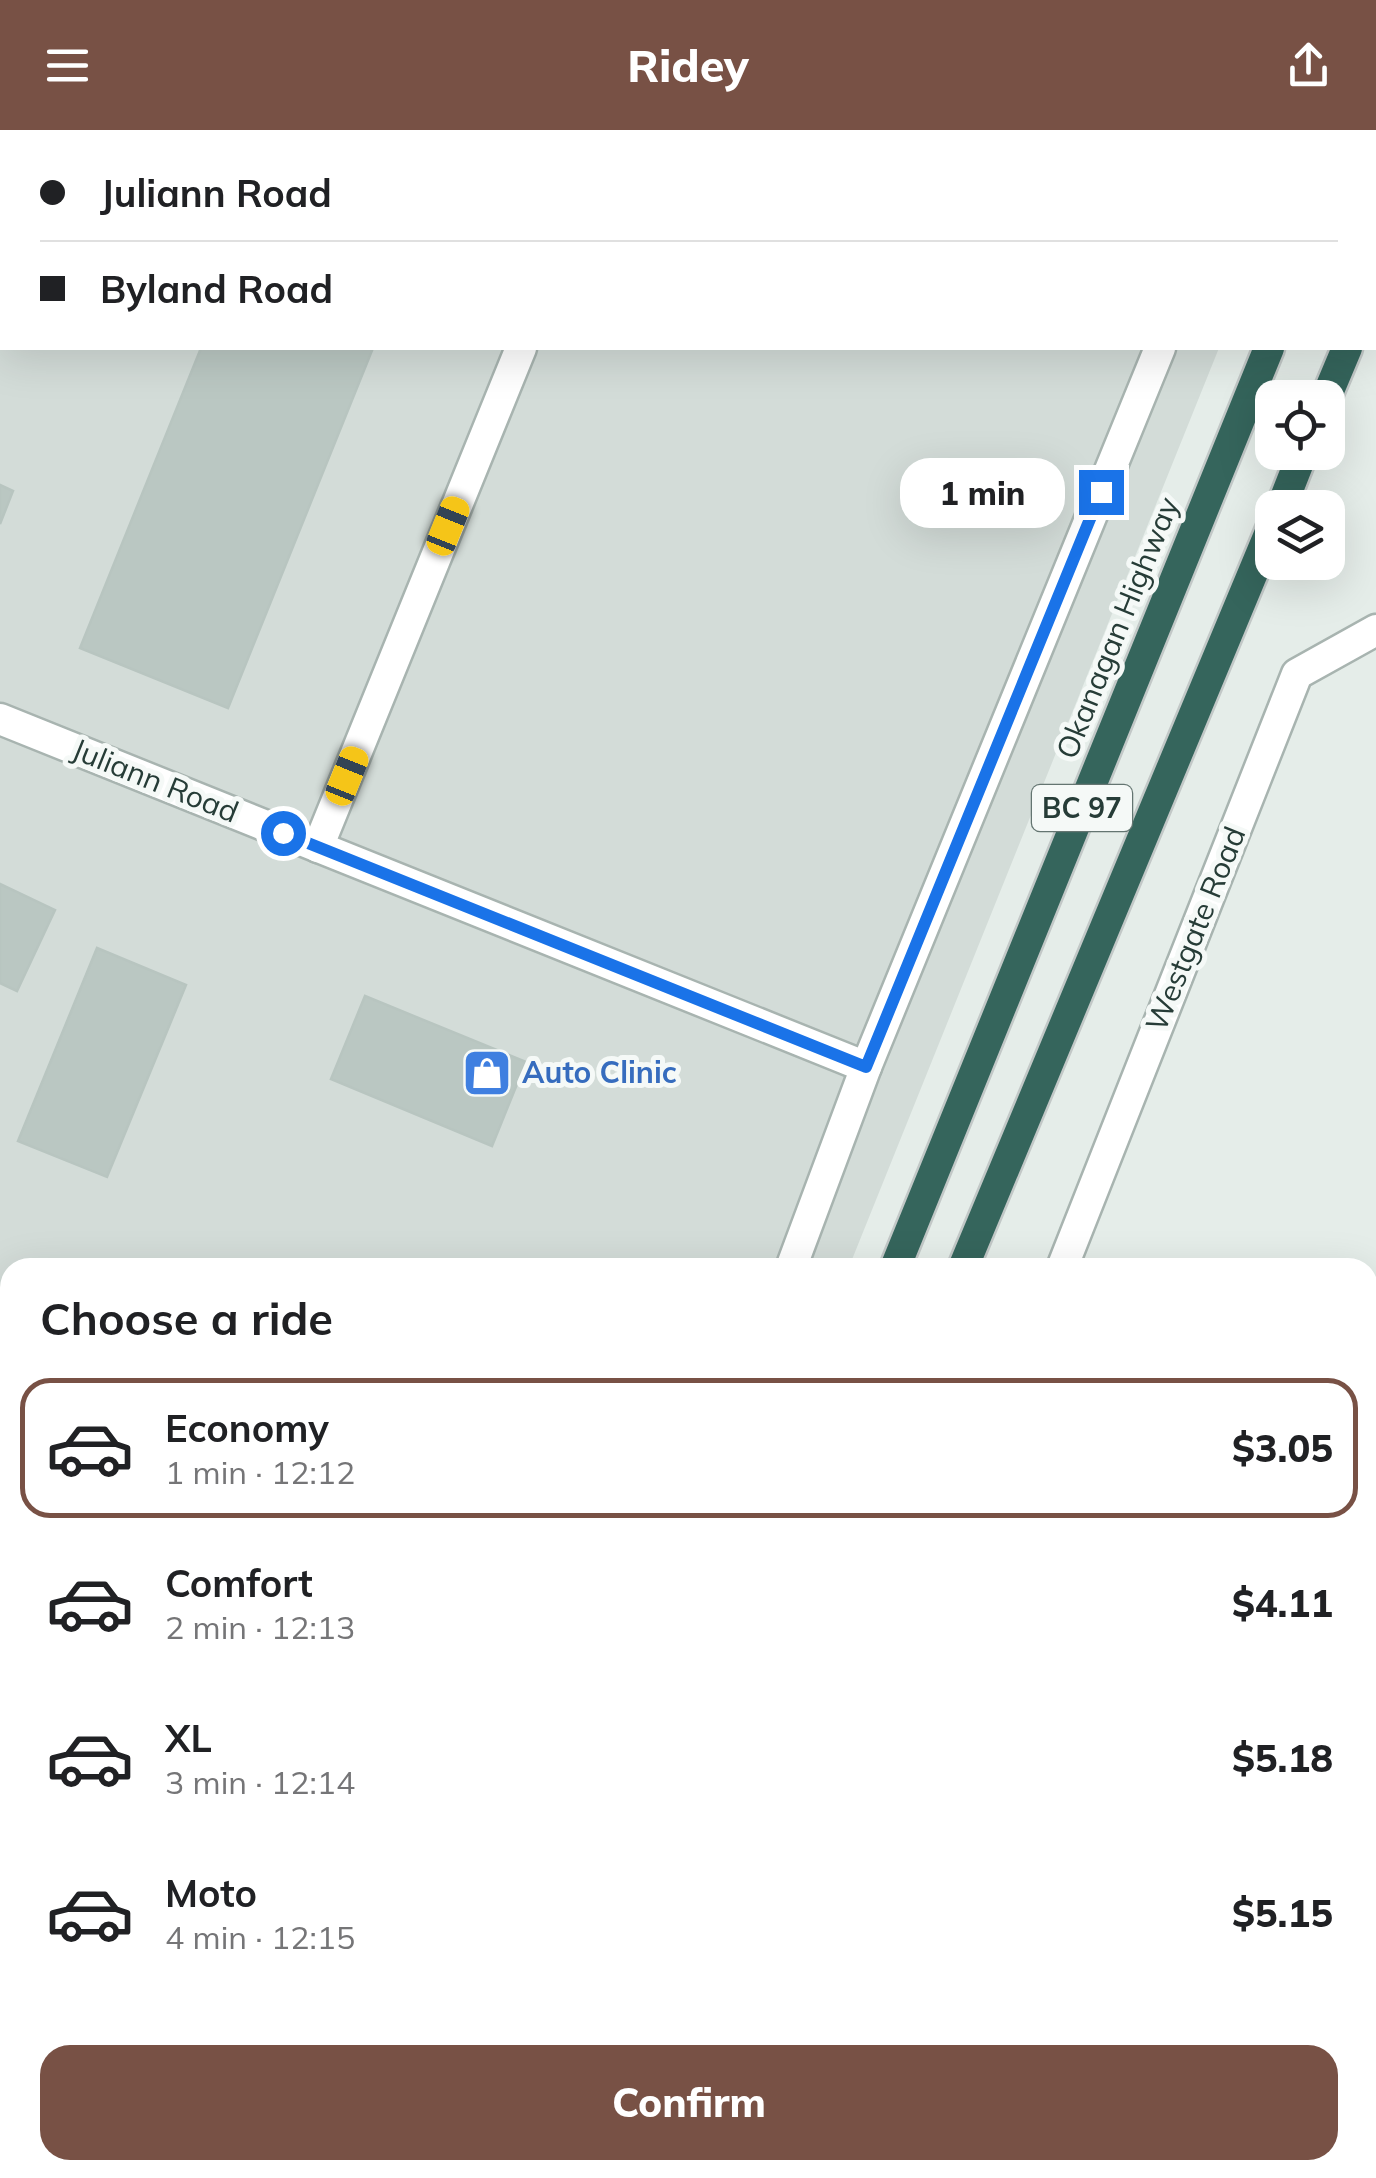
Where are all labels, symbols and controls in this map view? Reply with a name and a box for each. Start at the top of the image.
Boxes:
text: Ridey [627,37,749,93]
icon: menu [40,38,95,93]
icon: share [1281,38,1336,93]
text: Juliann Road [100,169,332,217]
text: Byland Road [100,265,333,313]
map controls [1255,380,1345,580]
button: locate [1255,380,1345,470]
callout: 1 min [901,457,1066,527]
route end [1079,470,1124,515]
text: 1 min [940,473,1025,513]
button: layers [1255,490,1345,580]
street label: Okanagan Highway [1047,491,1187,764]
car [423,493,473,559]
street label: Juliann Road [67,729,244,831]
car [322,743,372,809]
road number: BC 97 [1032,785,1132,831]
route start [261,811,306,856]
street label: Westgate Road [1137,821,1253,1036]
shop icon: Auto Clinic [461,1047,513,1099]
place label: Auto Clinic [522,1053,677,1091]
text: Choose a ride [40,1290,333,1346]
icon: car [45,1403,135,1493]
text: Economy [165,1404,329,1452]
text: $3.05 [1232,1424,1333,1472]
text: 1 min · 12:12 [165,1452,355,1492]
icon: car [45,1558,135,1648]
text: Comfort [165,1559,313,1607]
text: $4.11 [1232,1579,1333,1627]
text: 2 min · 12:13 [165,1607,355,1647]
icon: car [45,1713,135,1803]
text: XL [165,1714,212,1762]
text: $5.18 [1232,1734,1333,1782]
text: 3 min · 12:14 [165,1762,355,1802]
icon: car [45,1868,135,1958]
text: Moto [165,1869,257,1917]
text: $5.15 [1232,1889,1333,1937]
text: 4 min · 12:15 [165,1917,355,1957]
button: Confirm [40,2045,1338,2160]

